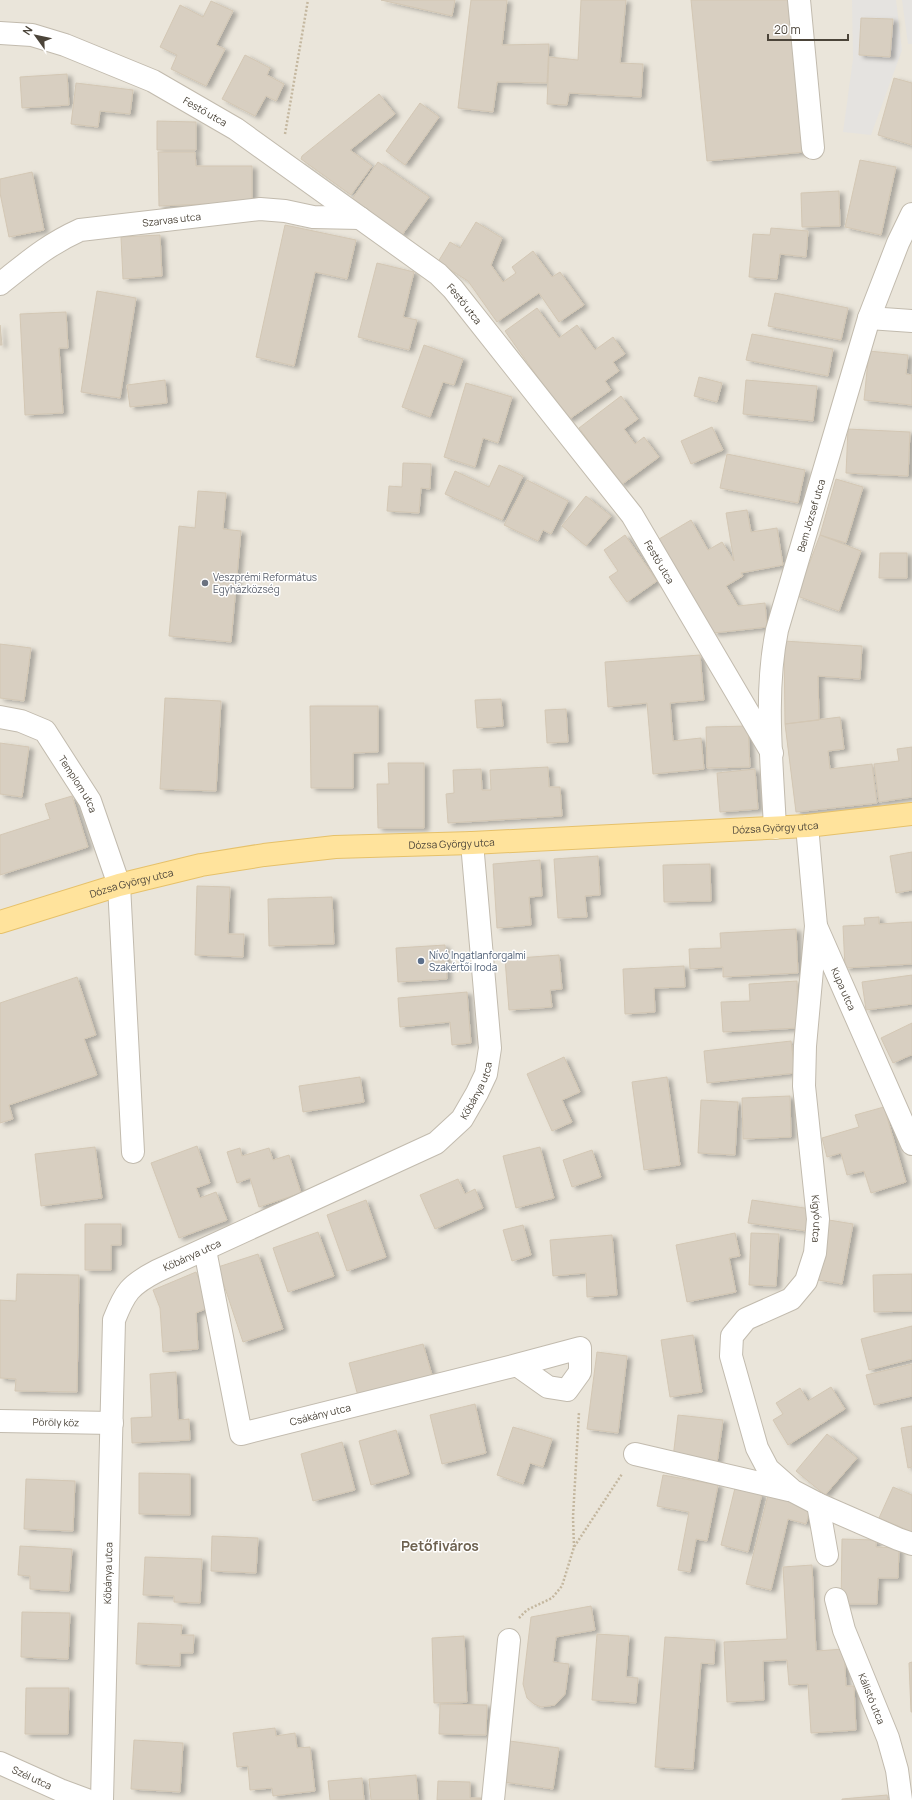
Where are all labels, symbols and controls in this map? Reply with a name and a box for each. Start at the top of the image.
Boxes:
north arrow [16,16,56,56]
scale bar [768,16,848,42]
text: 20 m [774,21,801,38]
text: N [19,23,36,38]
street label: Festő utca [181,93,230,129]
street label: Szarvas utca [142,209,202,230]
street label: Festő utca [444,280,485,327]
street label: Bem József utca [793,477,828,554]
street label: Festő utca [641,537,678,586]
place label: Veszprémi Református Egyházközség [213,570,317,596]
marker: Veszprémi Református Egyházközség [200,578,210,588]
street label: Templom utca [55,753,100,814]
street label: Dózsa György utca [732,818,819,837]
street label: Dózsa György utca [408,835,495,852]
street label: Dózsa György utca [88,865,175,901]
place label: Nívó Ingatlanforgalmi Szakértői Iroda [429,948,526,974]
marker: Nívó Ingatlanforgalmi Szakértői Iroda [416,956,426,966]
street label: Kupa utca [828,965,859,1013]
street label: Kőbánya utca [456,1061,495,1122]
street label: Kígyó utca [808,1194,825,1243]
street label: Kőbánya utca [161,1236,223,1274]
street label: Csákány utca [288,1400,352,1429]
street label: Pöröly köz [32,1415,80,1429]
district label: Petőfiváros [401,1536,479,1555]
street label: Kőbánya utca [100,1542,115,1604]
street label: Kálistó utca [855,1671,889,1726]
street label: Szél utca [10,1762,54,1792]

